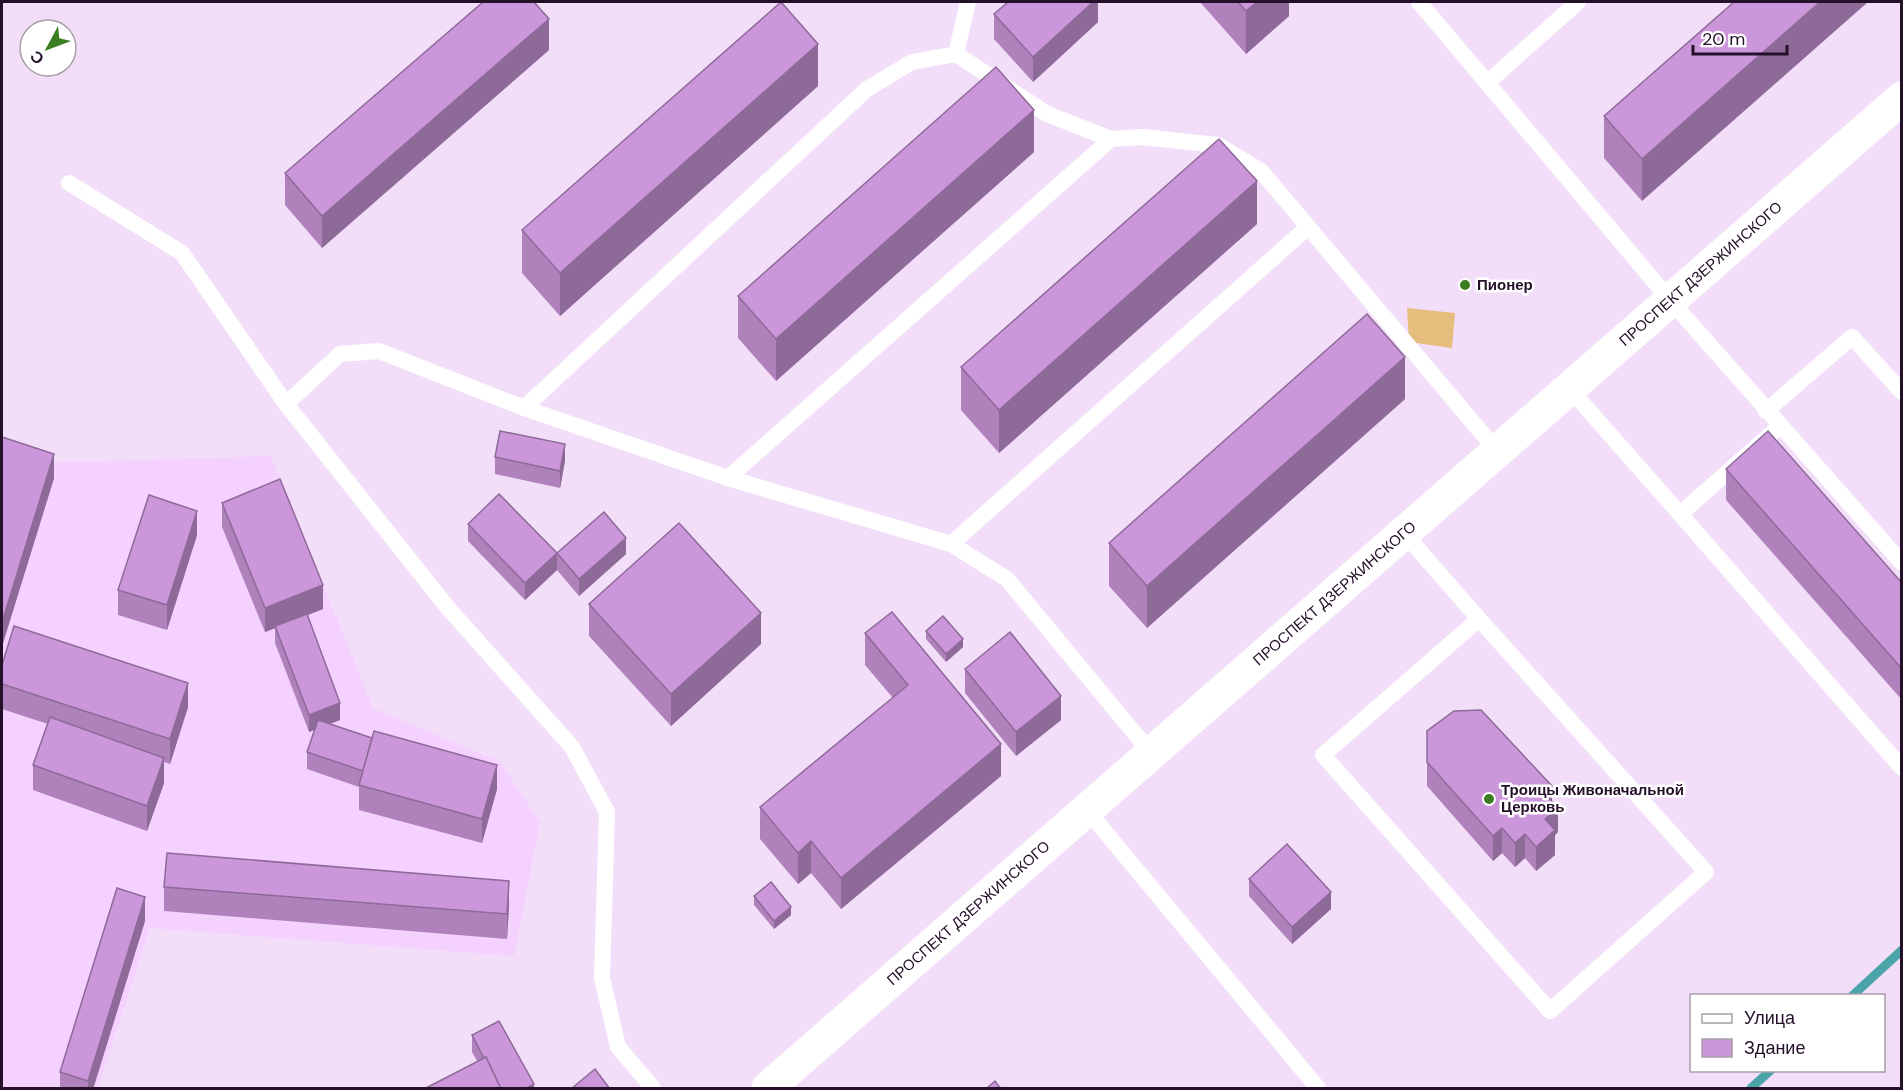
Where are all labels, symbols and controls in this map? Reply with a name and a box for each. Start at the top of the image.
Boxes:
north arrow [18,18,78,78]
scale bar [1693,18,1788,56]
text: 20 m [1702,27,1745,51]
text: С [25,46,49,69]
street label: ПРОСПЕКТ ДЗЕРЖИНСКОГО [1615,197,1786,351]
place label: Пионер [1477,275,1533,295]
marker: Пионер [1458,278,1472,292]
street label: ПРОСПЕКТ ДЗЕРЖИНСКОГО [1249,517,1420,670]
place label: Троицы Живоначальной Церковь [1501,780,1684,817]
marker: Троицы Живоначальной Церковь [1482,792,1496,806]
street label: ПРОСПЕКТ ДЗЕРЖИНСКОГО [883,836,1054,990]
legend [1690,994,1885,1072]
text: Улица [1744,1006,1796,1030]
text: Здание [1744,1036,1805,1060]

